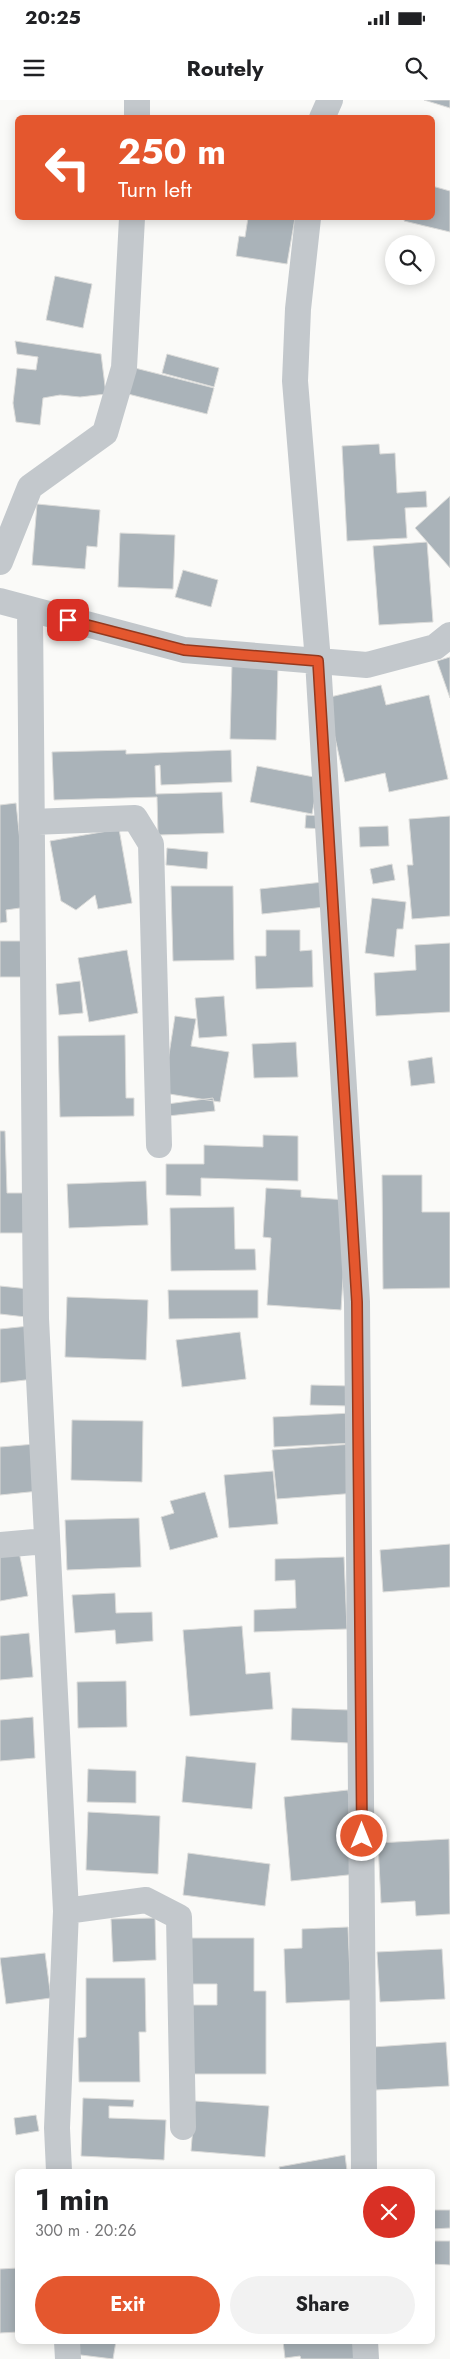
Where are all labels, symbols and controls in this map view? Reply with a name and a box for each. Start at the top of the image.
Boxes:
text: 20:25 [25,4,81,31]
text: Routely [187,52,263,84]
icon: menu [20,54,48,82]
icon: search [402,54,430,82]
text: 250 m [118,127,226,177]
icon: left [35,135,100,200]
text: Turn left [118,173,192,205]
map controls [385,235,435,285]
button: search [385,235,435,285]
pin [47,599,89,641]
icon: arrive [54,606,82,634]
position arrow [335,1809,387,1861]
text: 1 min [35,2178,109,2221]
button: close [363,2186,415,2238]
text: 300 m · 20:26 [35,2219,136,2242]
button: Exit [35,2276,220,2334]
button: Share [230,2276,415,2334]

